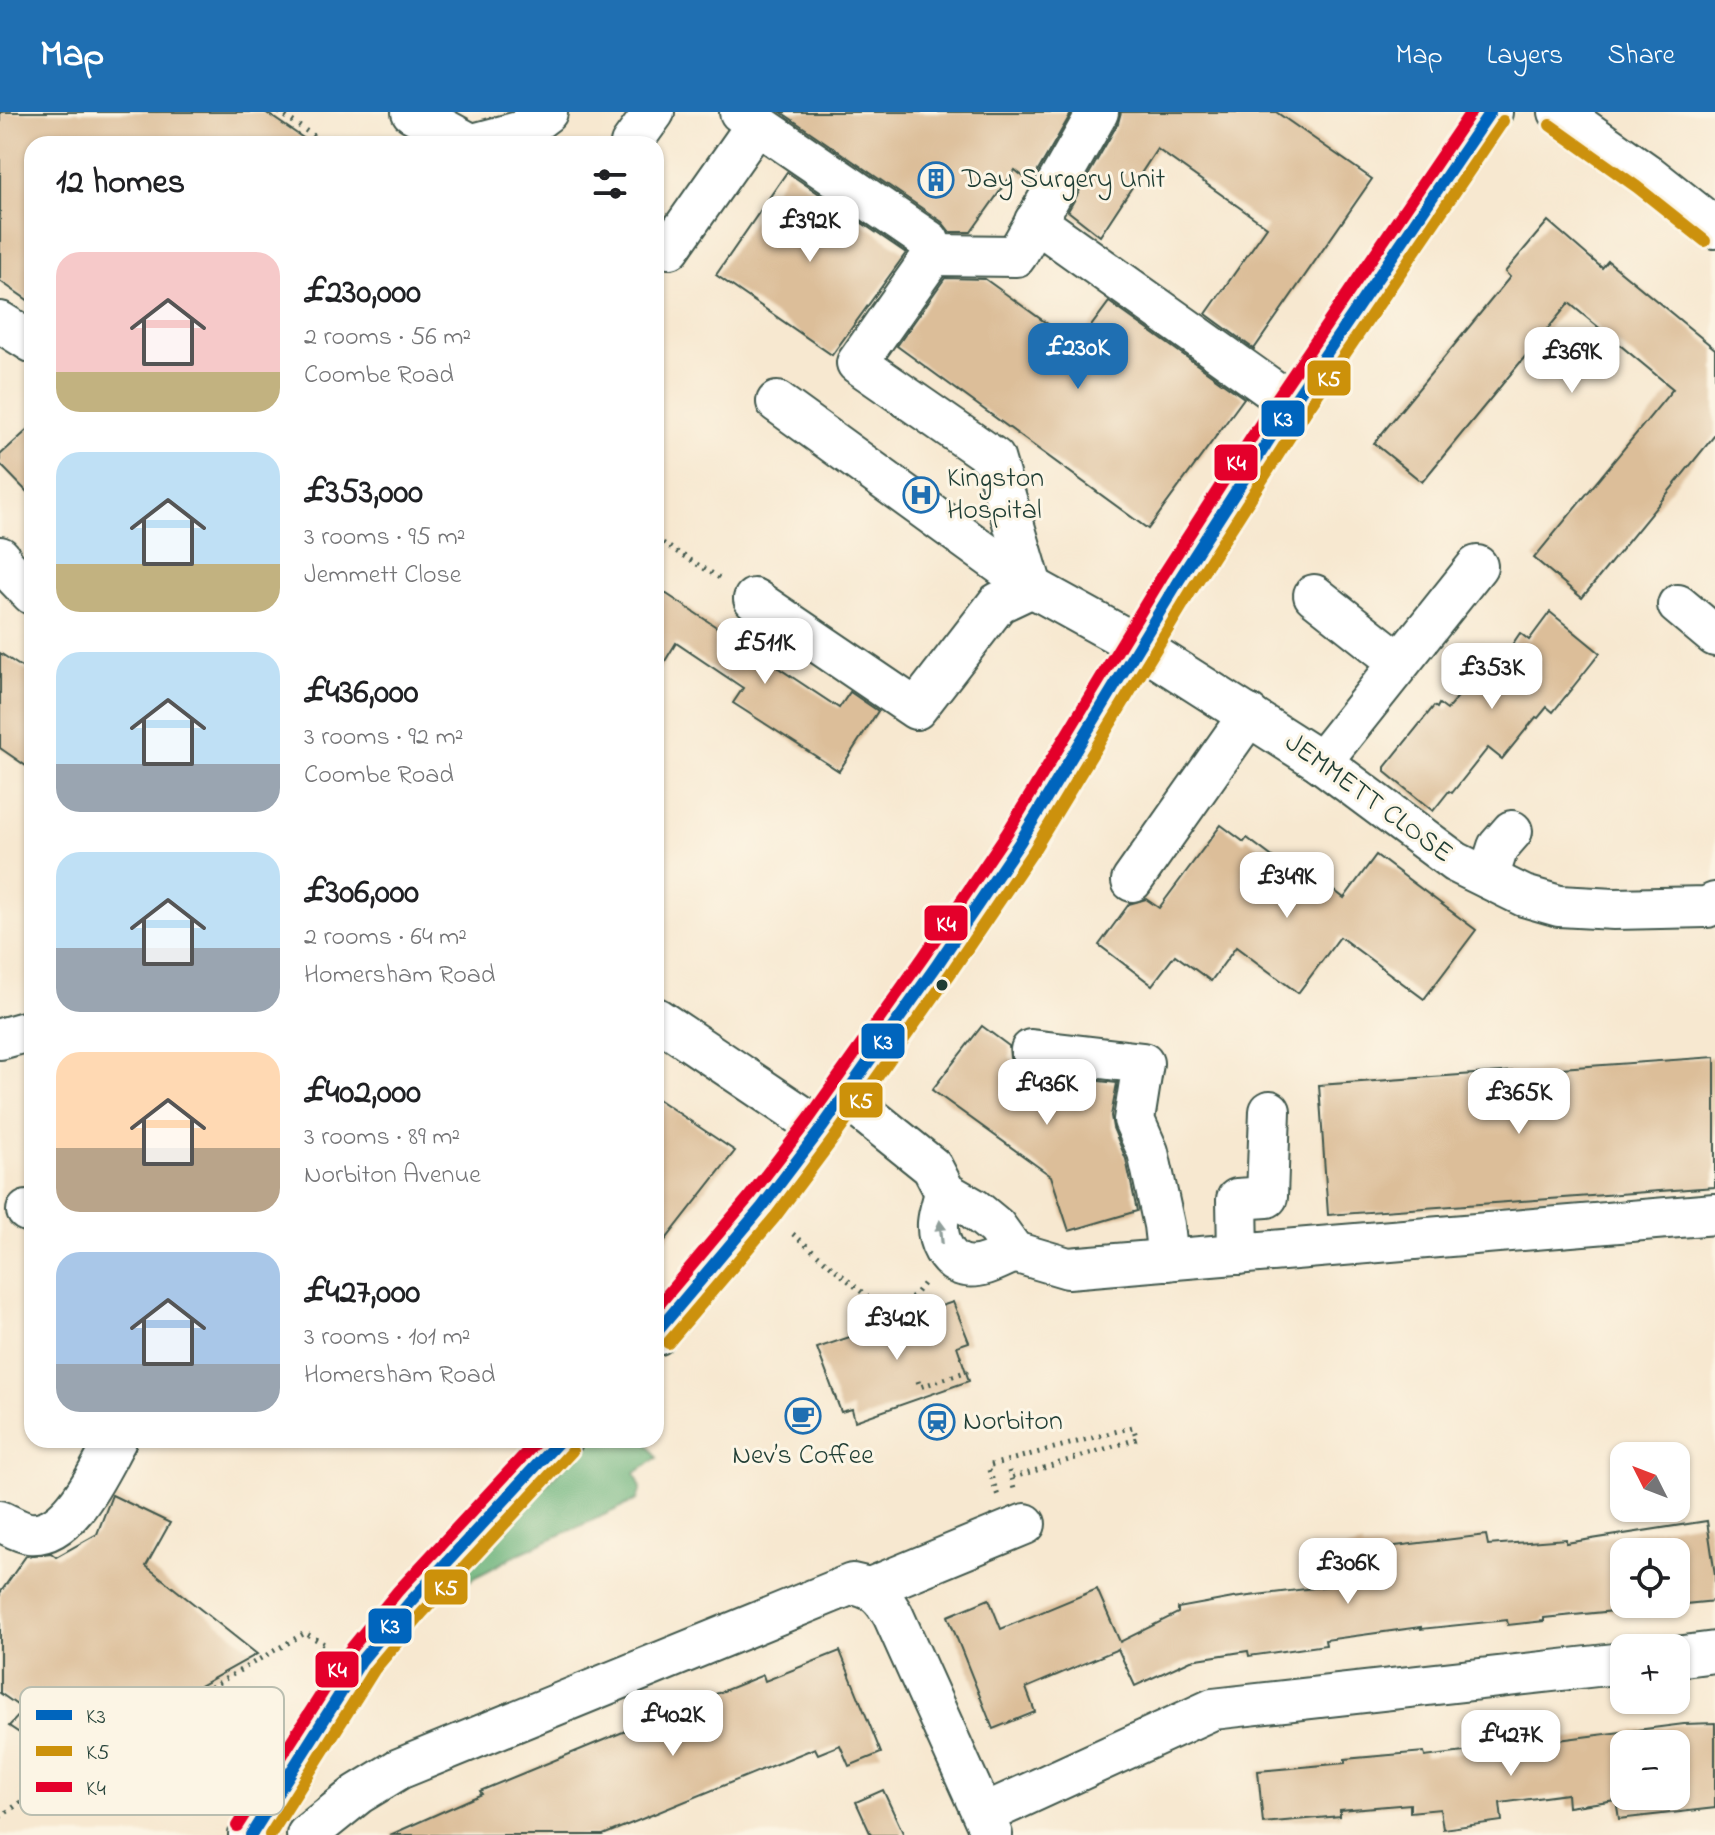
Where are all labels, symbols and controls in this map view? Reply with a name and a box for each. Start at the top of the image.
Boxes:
text: Map [40,28,104,84]
text: Map [1395,36,1443,77]
text: Layers [1487,36,1563,77]
text: Share [1607,36,1675,77]
text: 12 homes [56,159,185,209]
place label: Day Surgery Unit [961,160,1165,201]
building icon: Day Surgery Unit [917,161,955,199]
icon: filters [588,162,632,206]
pin: £392K [754,196,866,264]
text: £392K [780,203,840,241]
text: £230,000 [304,269,421,319]
icon: home [120,284,216,380]
text: 2 rooms · 56 m² [304,319,471,357]
pin: £230K [1022,323,1134,391]
pin: £369K [1516,327,1628,395]
text: £230K [1046,330,1110,368]
text: £369K [1542,334,1602,372]
text: Coombe Road [304,357,454,395]
line badge: K5 [1306,359,1352,397]
text: K5 [1317,365,1341,397]
line badge: K3 [1260,399,1306,438]
text: K3 [1273,405,1293,437]
line badge: K4 [1213,443,1259,482]
text: K4 [1226,449,1247,481]
place label: Kingston Hospital [947,459,1044,532]
text: £353,000 [304,469,423,519]
hospital icon: Kingston Hospital [902,476,940,514]
icon: home [120,484,216,580]
text: 3 rooms · 95 m² [304,519,465,557]
text: Jemmett Close [304,557,461,595]
pin: £511K [709,618,821,686]
text: £511K [735,625,795,663]
pin: £353K [1436,643,1548,711]
text: £353K [1459,650,1525,688]
text: £436,000 [304,669,418,719]
icon: home [120,684,216,780]
text: 3 rooms · 92 m² [304,719,463,757]
street label: JEMMETT CLOSE [1275,724,1461,874]
text: Coombe Road [304,757,454,795]
pin: £349K [1231,852,1343,920]
text: £349K [1258,859,1316,897]
text: £306,000 [304,869,419,919]
icon: home [120,884,216,980]
line badge: K4 [923,904,969,942]
text: K4 [936,910,957,942]
text: 2 rooms · 64 m² [304,919,467,957]
text: Homersham Road [304,957,495,995]
unlabelled marker [934,977,950,993]
line badge: K3 [860,1022,906,1060]
text: K3 [873,1028,893,1060]
pin: £436K [991,1059,1103,1127]
text: £436K [1016,1066,1078,1104]
pin: £365K [1463,1068,1575,1136]
text: £402,000 [304,1069,421,1119]
text: £365K [1486,1075,1552,1113]
line badge: K5 [838,1081,884,1119]
icon: home [120,1084,216,1180]
text: K5 [849,1087,873,1119]
text: 3 rooms · 89 m² [304,1119,460,1157]
text: Norbiton Avenue [304,1157,481,1195]
one-way arrow [934,1220,947,1245]
text: £427,000 [304,1269,420,1319]
icon: home [120,1284,216,1380]
pin: £342K [841,1294,953,1362]
text: £342K [865,1301,929,1339]
text: 3 rooms · 101 m² [304,1319,470,1357]
text: Homersham Road [304,1357,495,1395]
cafe icon: Nev’s Coffee [784,1397,822,1435]
place label: Norbiton [963,1402,1063,1443]
station icon: Norbiton [918,1403,956,1441]
place label: Nev’s Coffee [732,1436,874,1477]
north arrow [1610,1442,1690,1522]
map controls [1610,1442,1690,1810]
pin: £306K [1292,1538,1404,1606]
button: locate [1610,1538,1690,1618]
text: £306K [1317,1545,1379,1583]
line badge: K5 [423,1568,469,1606]
text: K5 [434,1574,458,1606]
line badge: K3 [367,1607,413,1645]
text: K3 [380,1612,400,1644]
button: + [1610,1634,1690,1714]
line badge: K4 [314,1650,360,1689]
text: K4 [327,1656,348,1688]
legend [20,1687,284,1815]
pin: £402K [617,1690,729,1758]
text: £402K [641,1697,705,1735]
text: K3 [86,1702,106,1734]
pin: £427K [1455,1710,1567,1778]
text: £427K [1479,1717,1543,1755]
button: − [1610,1730,1690,1810]
text: K5 [86,1738,109,1770]
text: K4 [86,1774,106,1806]

